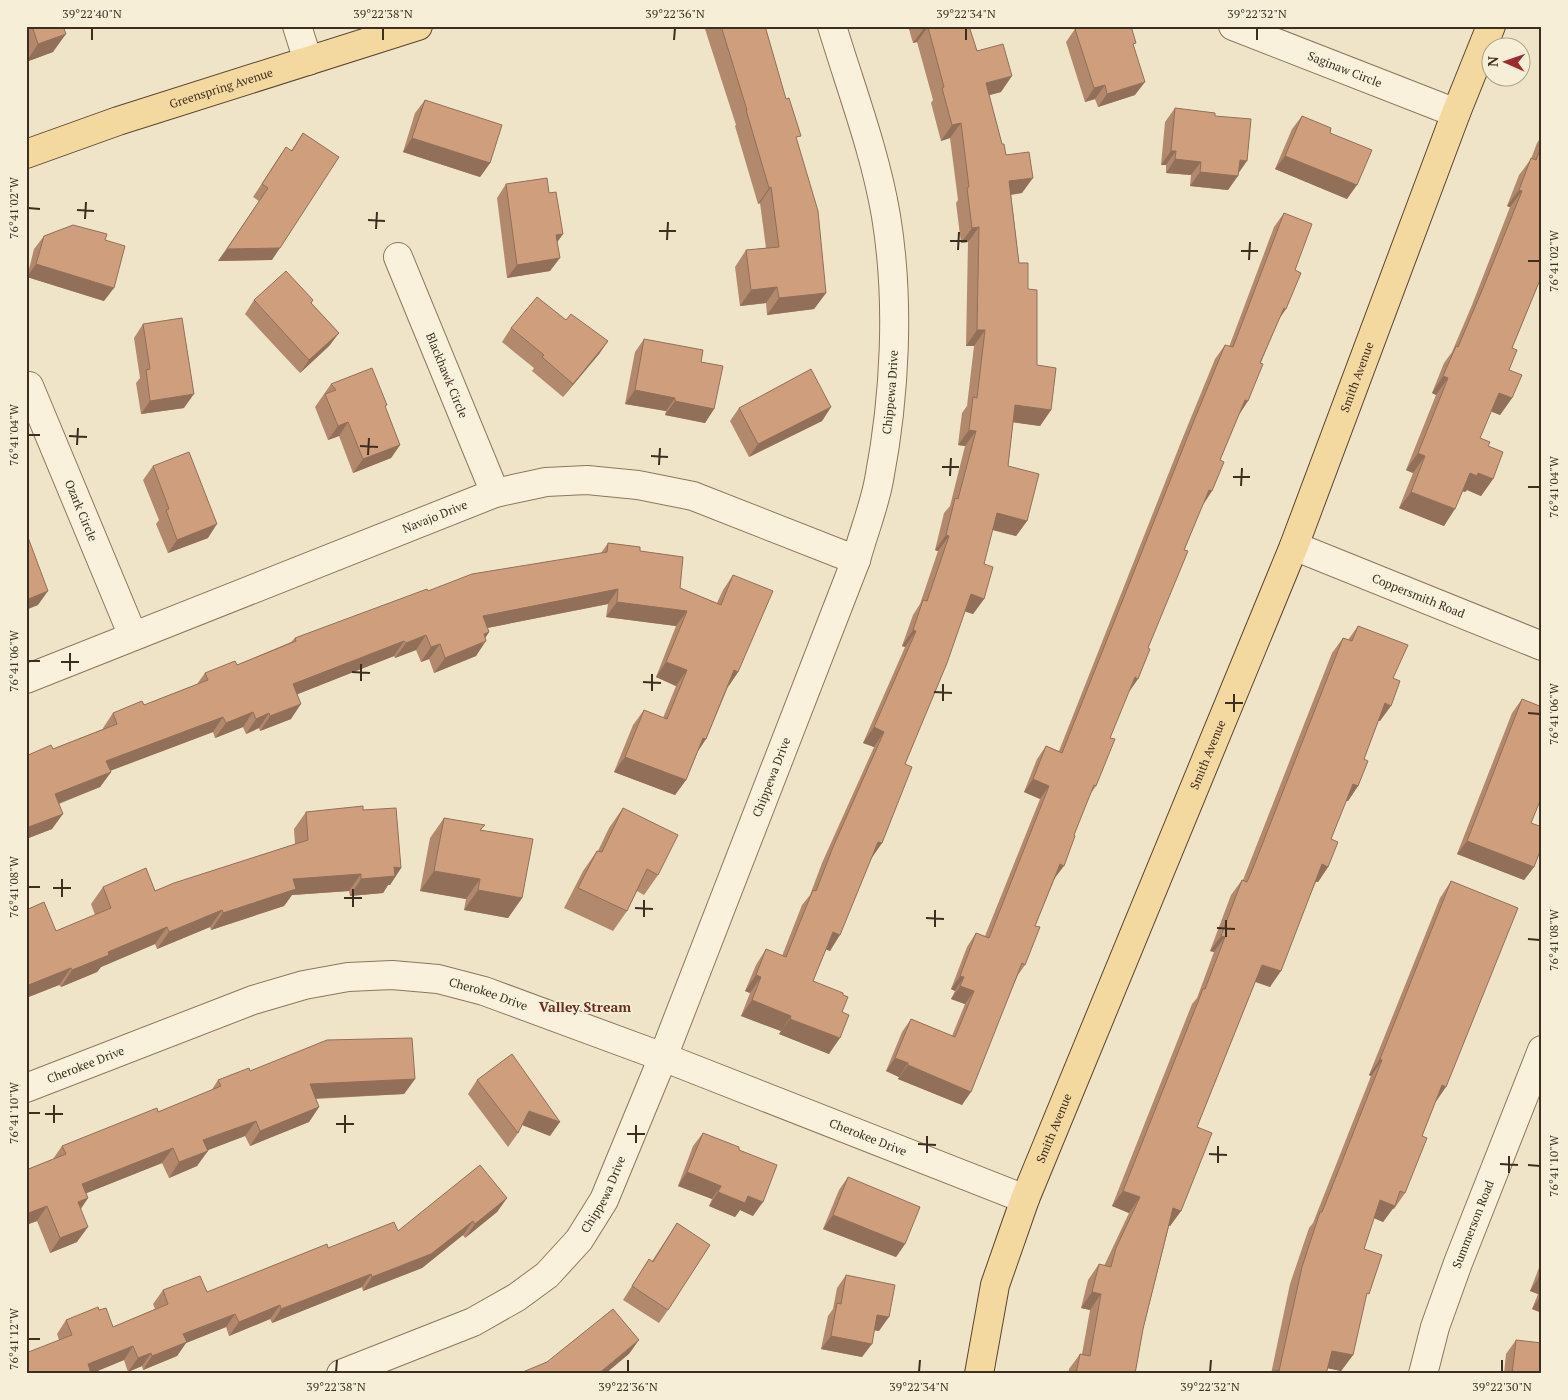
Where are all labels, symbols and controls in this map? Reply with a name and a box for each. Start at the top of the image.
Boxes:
text: 39°22'40"N [62,6,122,21]
text: 39°22'38"N [353,6,413,21]
text: 39°22'36"N [645,6,705,21]
text: 39°22'34"N [936,6,996,21]
text: 39°22'32"N [1227,6,1287,21]
north arrow [1480,38,1530,88]
street label: Saginaw Circle [1306,48,1384,90]
text: N [1483,56,1502,67]
street label: Greenspring Avenue [167,64,275,111]
text: 76°41'02"W [6,176,21,239]
text: 76°41'02"W [1546,229,1561,292]
street label: Blackhawk Circle [423,330,471,420]
street label: Smith Avenue [1337,340,1377,414]
street label: Chippewa Drive [879,350,901,435]
text: 76°41'04"W [6,403,21,466]
text: 76°41'04"W [1546,455,1561,518]
street label: Ozark Circle [62,477,101,544]
street label: Navajo Drive [400,497,470,536]
street label: Coppersmith Road [1370,570,1467,621]
text: 76°41'06"W [6,629,21,692]
text: 76°41'06"W [1546,682,1561,745]
street label: Smith Avenue [1187,717,1229,792]
street label: Chippewa Drive [749,735,793,819]
text: 76°41'08"W [6,855,21,918]
text: 76°41'08"W [1546,908,1561,971]
street label: Cherokee Drive [447,974,530,1013]
district label: Valley Stream [539,997,631,1016]
street label: Cherokee Drive [45,1043,126,1086]
text: 76°41'10"W [6,1081,21,1144]
street label: Smith Avenue [1033,1091,1075,1165]
street label: Cherokee Drive [827,1115,909,1159]
text: 76°41'10"W [1546,1134,1561,1197]
street label: Chippewa Drive [577,1154,628,1235]
street label: Summerson Road [1449,1178,1497,1270]
text: 76°41'12"W [6,1307,21,1370]
text: 39°22'38"N [306,1379,366,1394]
text: 39°22'36"N [598,1379,658,1394]
text: 39°22'34"N [889,1379,949,1394]
text: 39°22'32"N [1180,1379,1240,1394]
text: 39°22'30"N [1472,1379,1532,1394]

